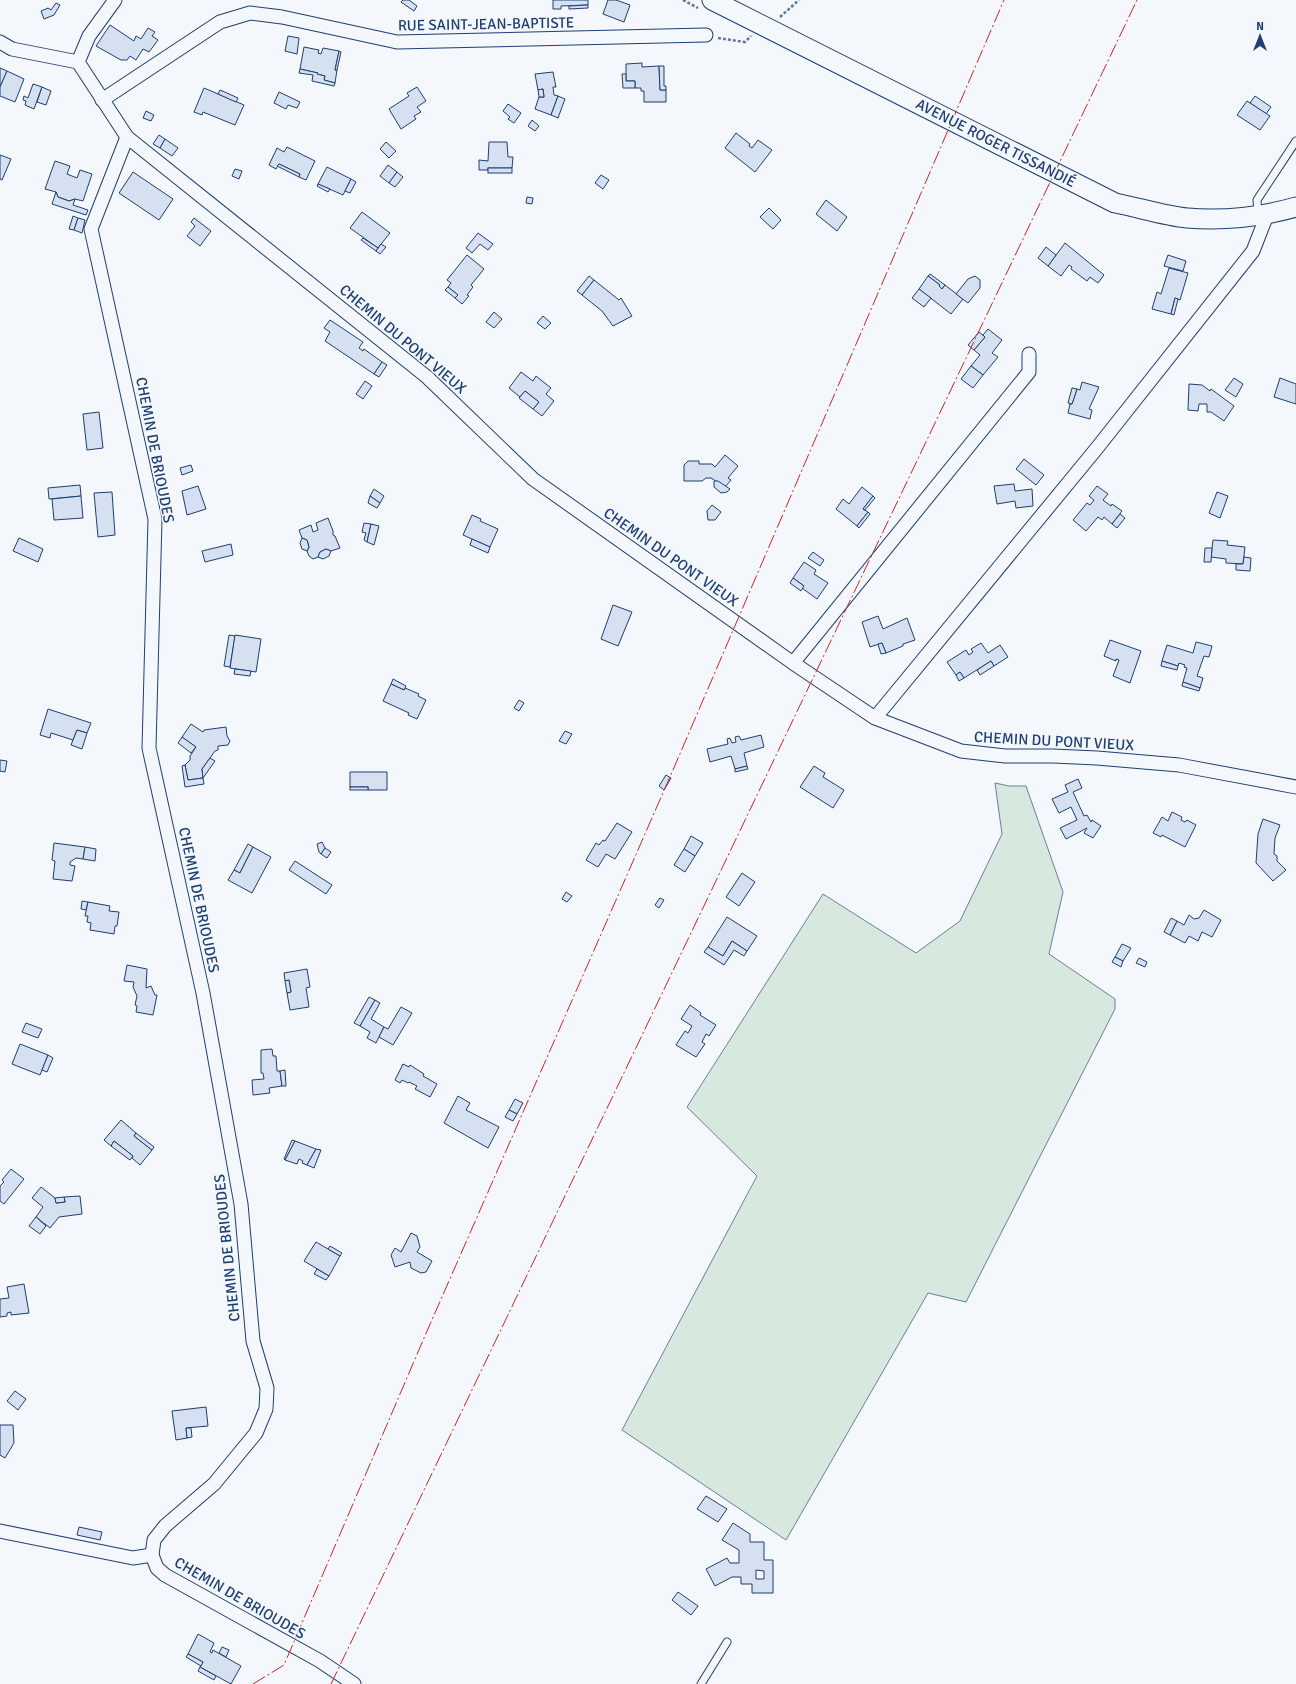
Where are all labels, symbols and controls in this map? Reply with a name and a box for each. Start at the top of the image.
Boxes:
street label: RUE SAINT-JEAN-BAPTISTE [398,13,574,35]
north arrow [1240,16,1280,56]
text: N [1256,20,1264,33]
street label: AVENUE ROGER TISSANDIÉ [913,94,1079,191]
street label: CHEMIN DU PONT VIEUX [336,281,470,397]
street label: CHEMIN DE BRIOUDES [132,376,178,524]
street label: CHEMIN DU PONT VIEUX [600,504,742,610]
street label: CHEMIN DU PONT VIEUX [974,728,1135,754]
street label: CHEMIN DE BRIOUDES [175,826,223,974]
street label: CHEMIN DE BRIOUDES [210,1173,244,1323]
street label: CHEMIN DE BRIOUDES [171,1553,309,1643]

